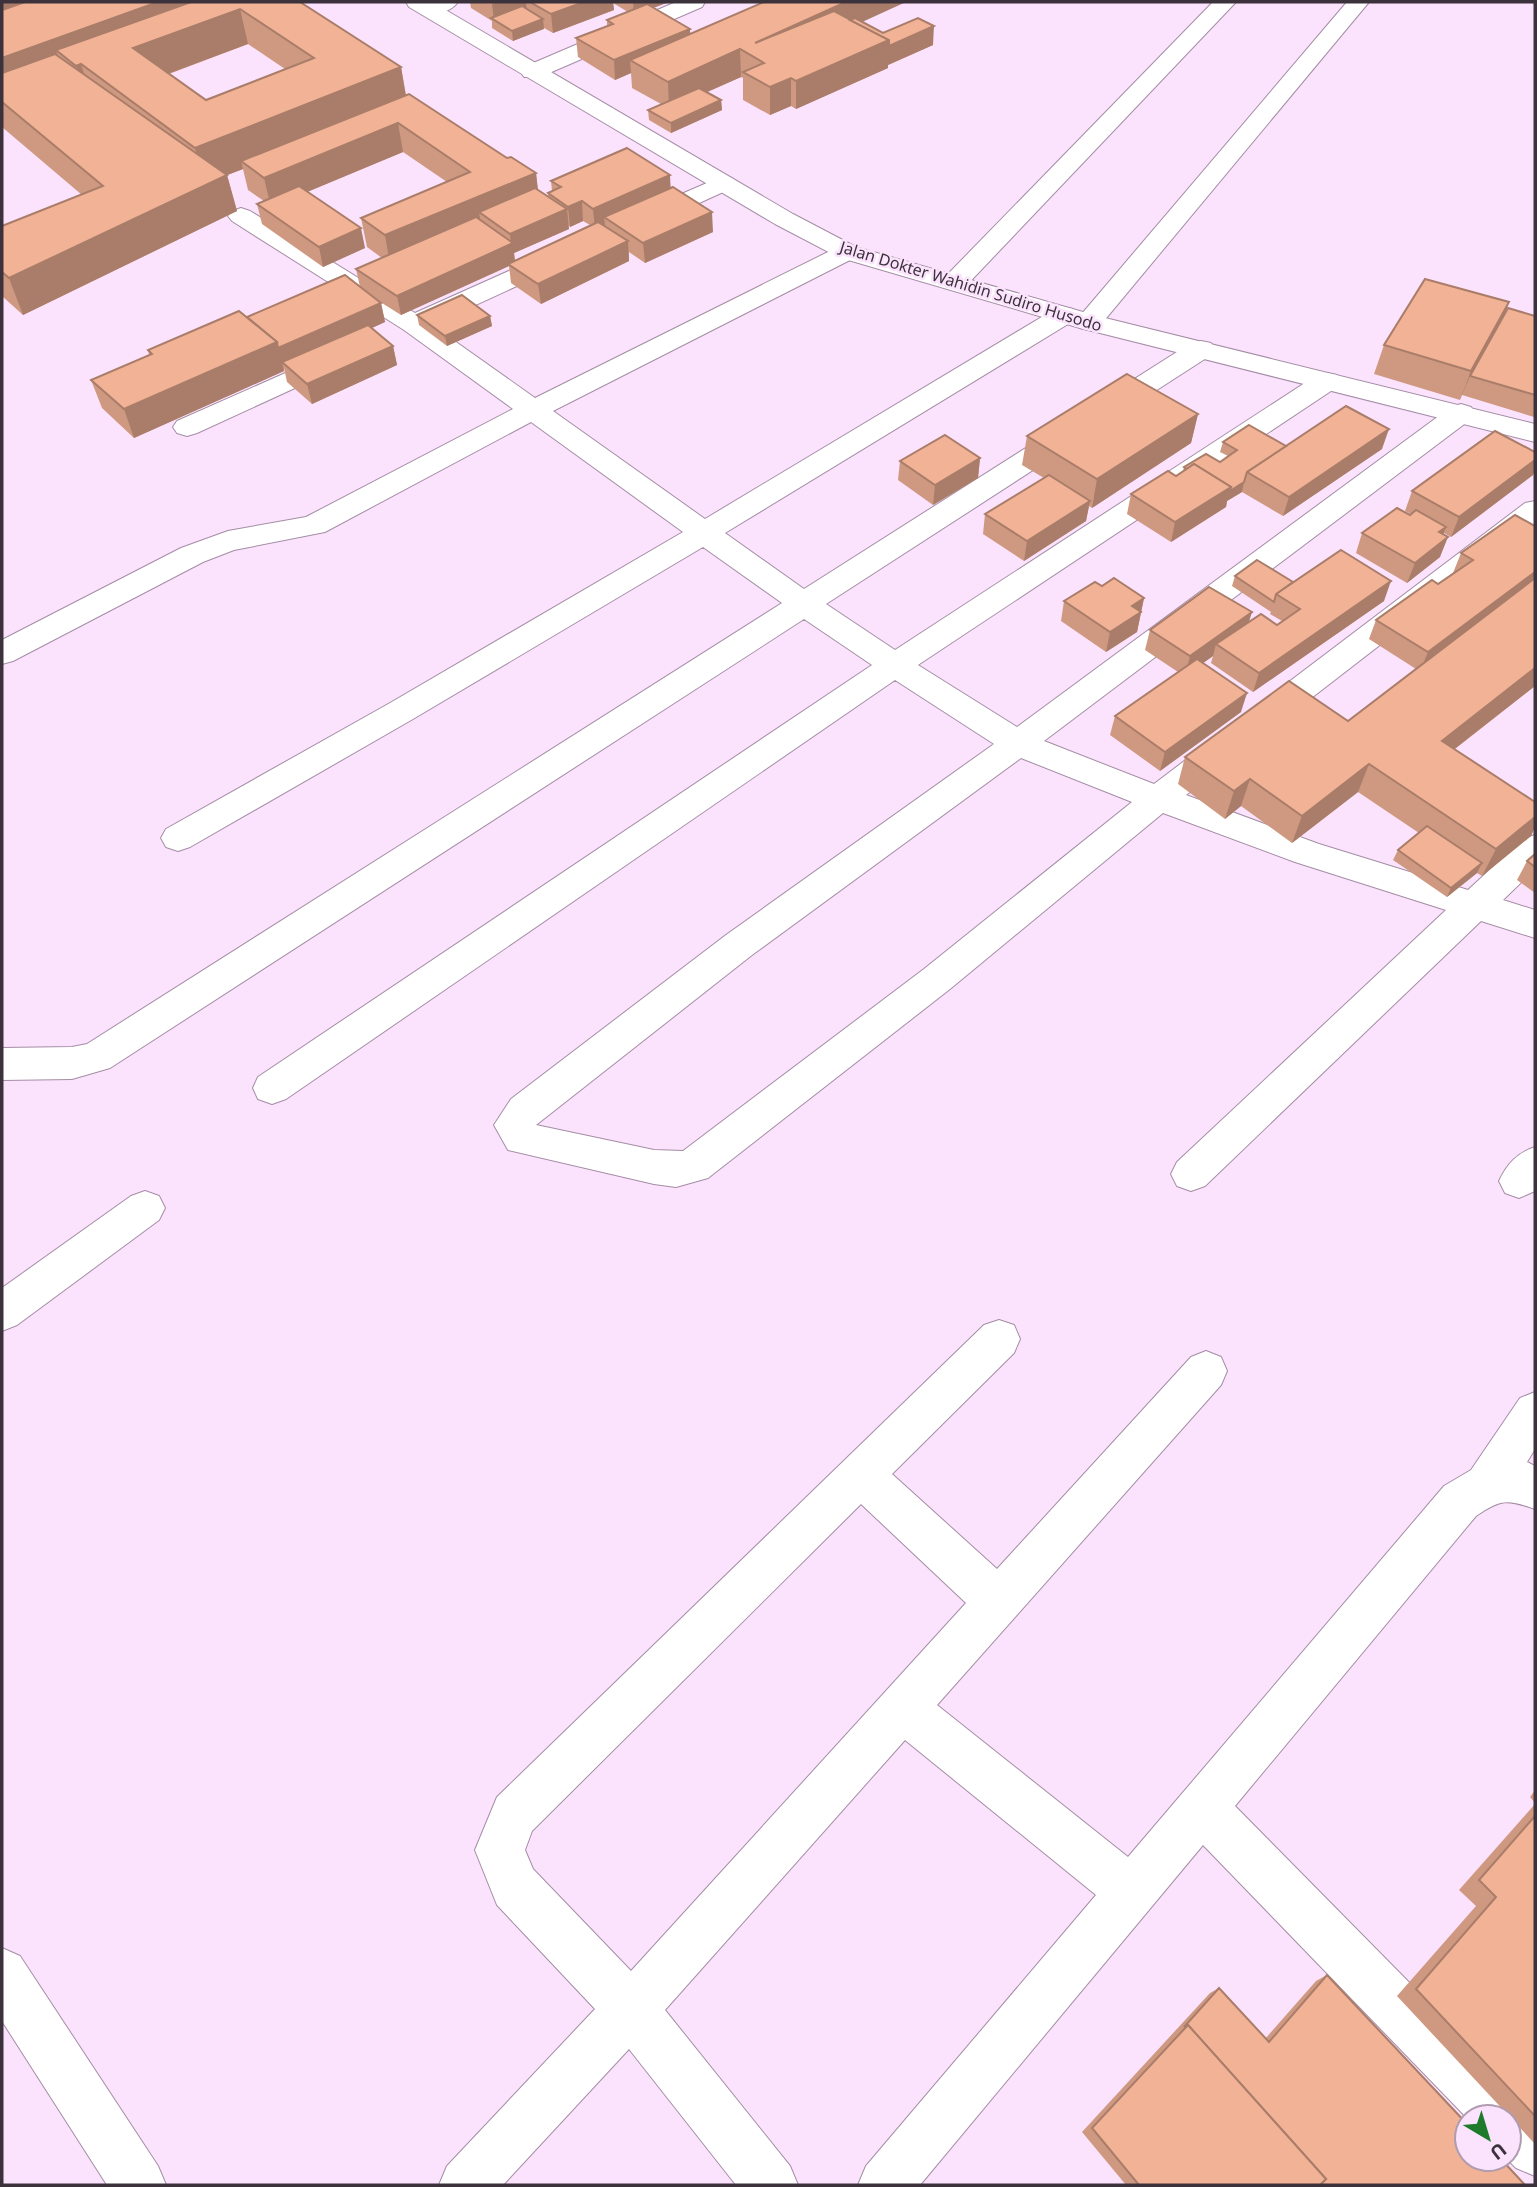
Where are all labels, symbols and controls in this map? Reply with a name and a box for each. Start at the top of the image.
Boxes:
street label: Jalan Dokter Wahidin Sudiro Husodo [835,235,1105,336]
north arrow [1453,2103,1523,2173]
text: U [1485,2137,1512,2166]

